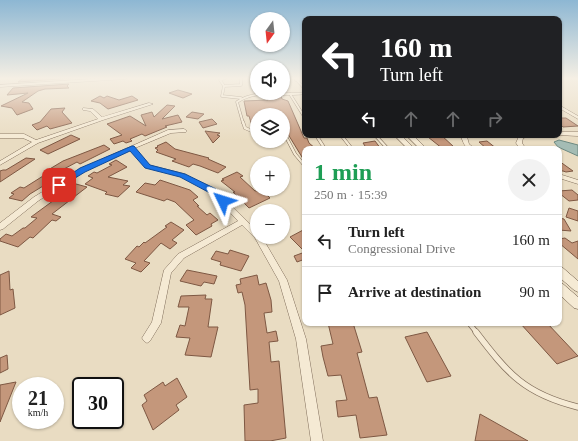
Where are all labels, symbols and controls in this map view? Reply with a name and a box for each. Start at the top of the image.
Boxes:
north arrow [250,12,290,52]
map controls [250,12,290,244]
icon: left [314,32,366,84]
text: 160 m [380,32,452,63]
button: sound [250,60,290,100]
text: Turn left [380,65,443,85]
button: layers [250,108,290,148]
icon: left [358,108,380,130]
icon: ahead [400,108,422,130]
icon: ahead [442,108,464,130]
icon: right [484,108,506,130]
button: + [250,156,290,196]
text: 1 min [314,159,372,185]
button: close [508,159,550,201]
pin [42,168,76,202]
icon: arrive [48,174,70,196]
position arrow [202,180,244,222]
text: 250 m · 15:39 [314,187,387,202]
button: − [250,204,290,244]
text: Turn left [348,224,405,240]
icon: left [314,230,336,252]
text: 160 m [512,232,550,248]
text: Congressional Drive [348,241,455,256]
icon: arrive [314,282,336,304]
text: Arrive at destination [348,284,481,300]
text: 90 m [520,284,550,300]
speed limit sign: 30 [72,377,124,429]
text: 21 [28,387,48,409]
text: km/h [28,407,48,418]

